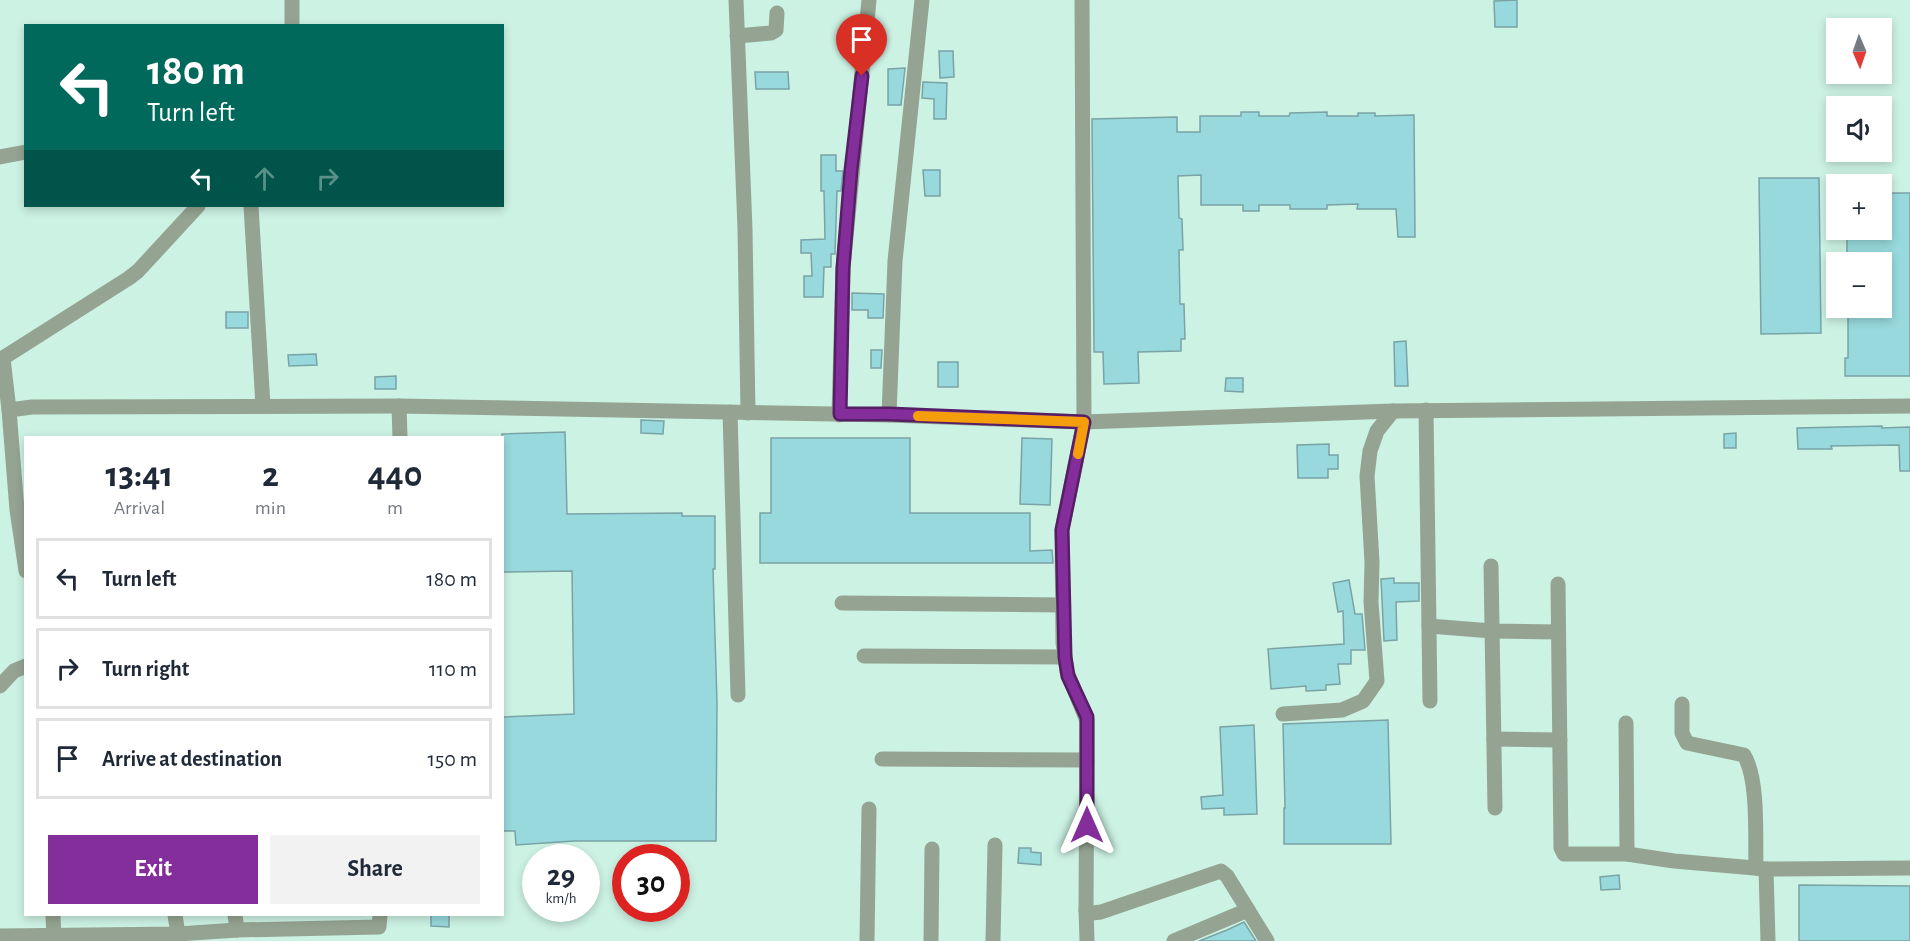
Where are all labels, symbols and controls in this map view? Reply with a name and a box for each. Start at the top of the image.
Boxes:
pin [836,14,887,76]
north arrow [1826,18,1892,84]
map controls [1826,18,1892,318]
icon: arrive [845,23,878,56]
icon: left [48,48,126,126]
text: 180 m [147,50,245,92]
button: sound [1826,96,1892,162]
text: Turn left [147,99,235,126]
icon: left [185,162,218,195]
icon: ahead [248,162,281,195]
icon: right [311,162,344,195]
button: + [1826,174,1892,240]
button: − [1826,252,1892,318]
text: 13:41 [106,457,173,493]
text: 2 [262,457,279,493]
text: 440 [367,457,422,493]
text: Arrival [114,498,165,518]
text: min [255,498,286,518]
text: m [387,498,403,518]
icon: left [51,562,84,595]
text: Turn left [102,568,176,590]
text: 180 m [426,568,477,590]
icon: right [51,652,84,685]
text: Turn right [102,658,189,680]
text: 110 m [429,658,477,680]
icon: arrive [51,742,84,775]
text: Arrive at destination [102,748,282,770]
text: 150 m [427,748,477,770]
position arrow [1055,793,1119,857]
button: Exit [48,835,258,904]
button: Share [270,835,480,904]
speed limit sign: 30 [612,844,690,922]
text: 29 [547,861,575,891]
text: km/h [546,891,576,906]

